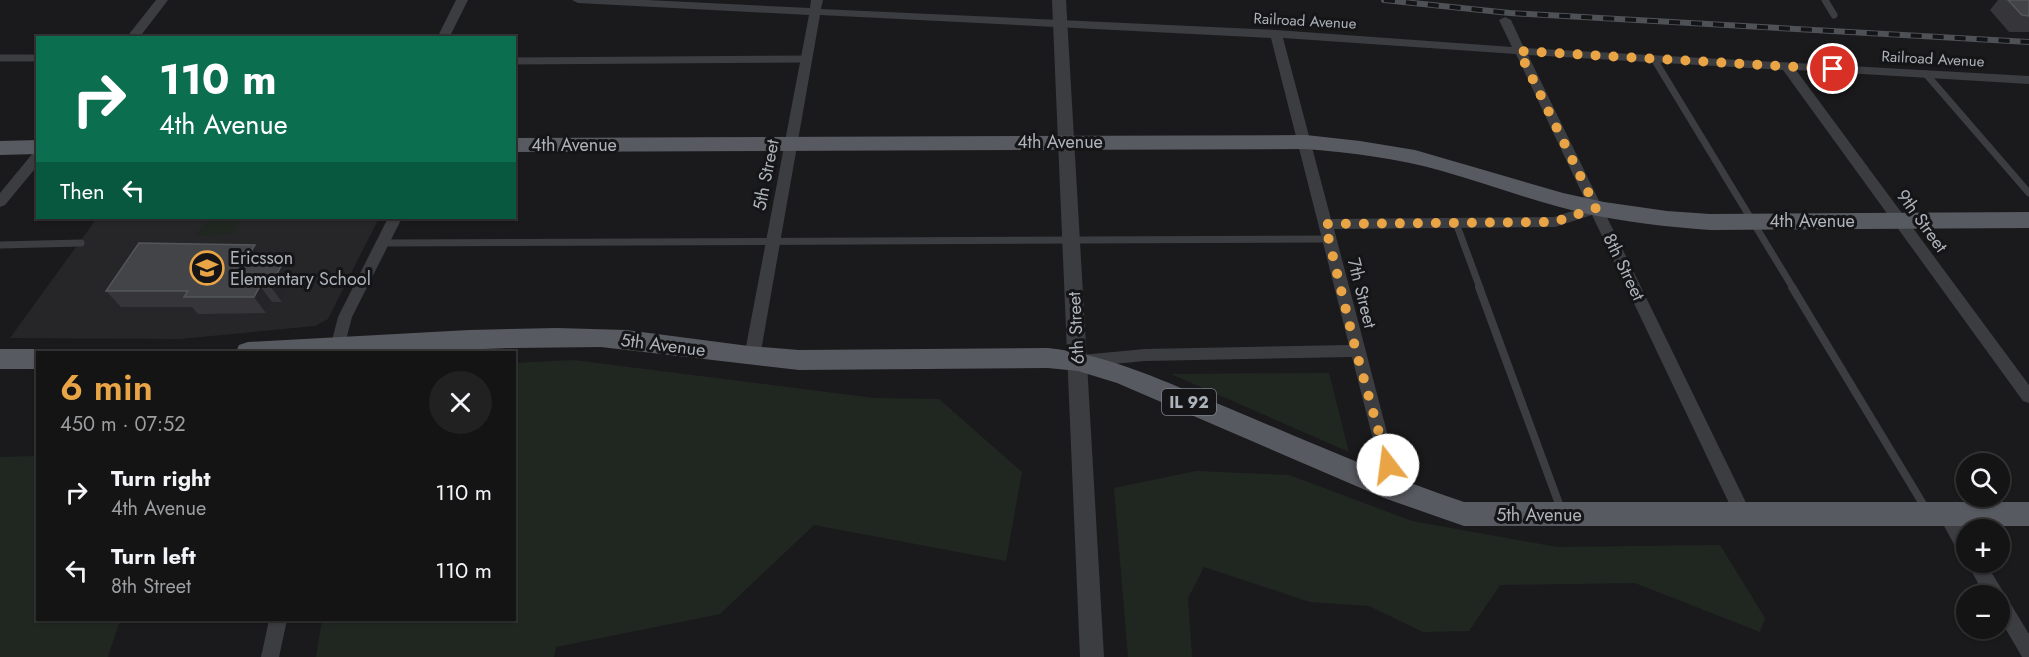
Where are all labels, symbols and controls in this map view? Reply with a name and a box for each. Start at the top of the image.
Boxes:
street label: Railroad Avenue [1253,7,1357,35]
pin [1807,43,1858,94]
street label: Railroad Avenue [1881,45,1985,73]
text: 110 m [159,49,277,110]
icon: arrive [1816,52,1849,85]
icon: right [60,60,138,138]
text: 4th Avenue [159,105,288,144]
street label: 4th Avenue [1017,129,1103,155]
street label: 4th Avenue [531,132,617,158]
street label: 5th Street [746,136,786,213]
icon: left [117,174,150,207]
text: Then [60,175,105,207]
street label: 9th Street [1890,184,1954,259]
street label: 4th Avenue [1769,208,1855,234]
street label: 8th Street [1597,229,1652,306]
place label: Ericsson Elementary School [230,245,371,292]
school or university icon: Ericsson Elementary School [189,250,225,286]
street label: 7th Street [1341,255,1383,332]
street label: 6th Street [1061,290,1091,365]
street label: 5th Avenue [619,327,707,363]
text: 6 min [60,361,153,413]
button: close [429,371,492,434]
road number: IL 92 [1162,389,1216,415]
text: 450 m · 07:52 [60,410,186,439]
position arrow [1356,433,1420,497]
map controls [1956,453,2010,639]
button: search [1956,453,2010,507]
text: Turn right [111,462,211,494]
icon: right [60,476,93,509]
text: 110 m [435,476,492,508]
text: 4th Avenue [111,494,206,523]
street label: 5th Avenue [1496,502,1582,528]
button: + [1956,519,2010,573]
text: Turn left [111,540,196,572]
icon: left [60,554,93,587]
text: 110 m [435,554,492,586]
text: 8th Street [111,572,191,601]
button: − [1956,585,2010,639]

